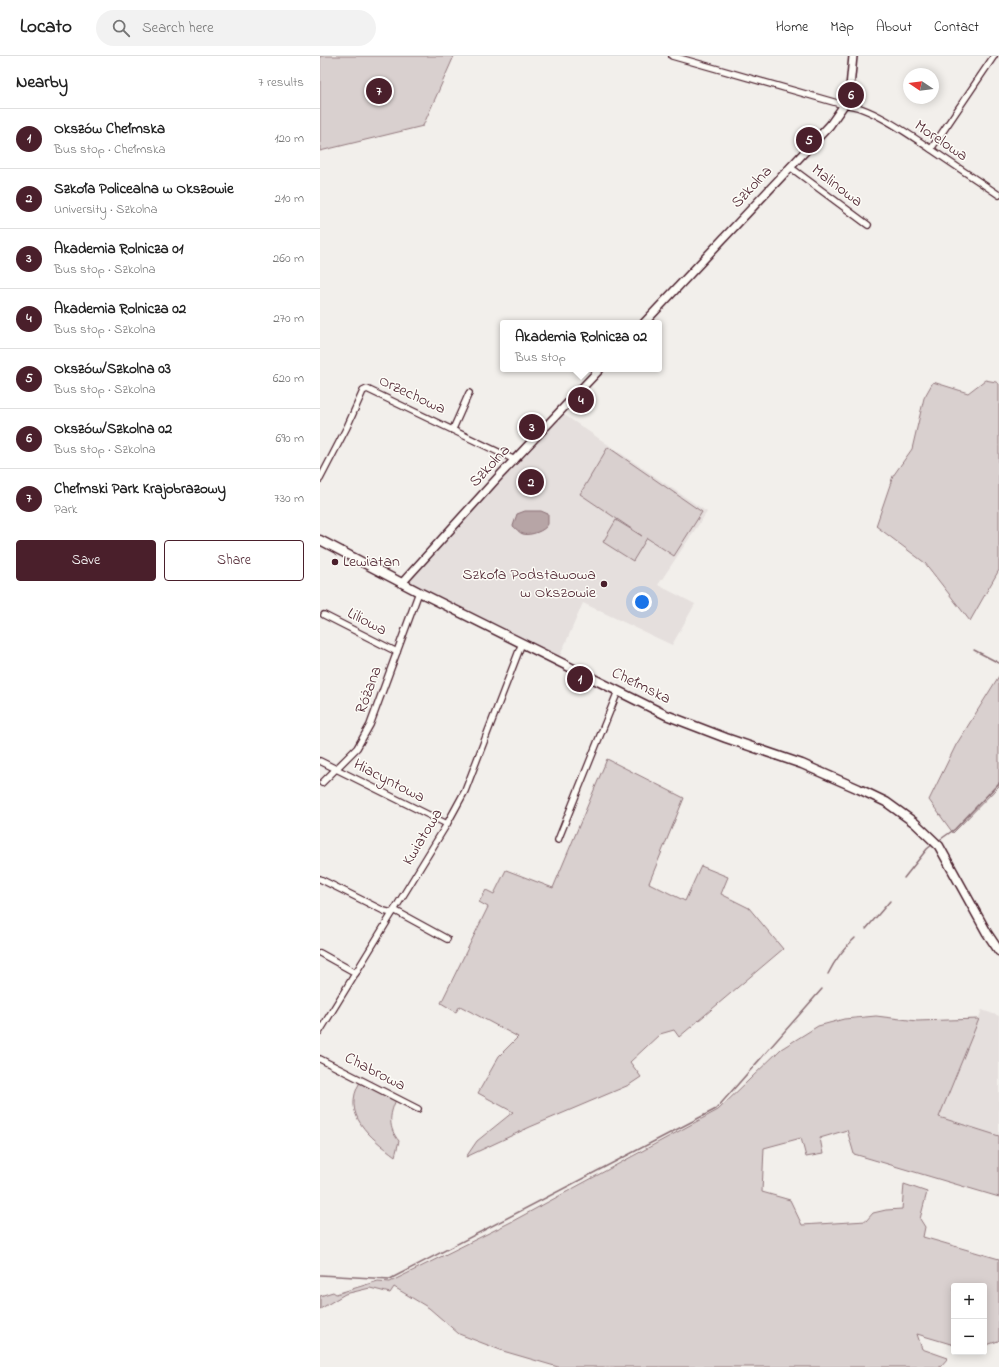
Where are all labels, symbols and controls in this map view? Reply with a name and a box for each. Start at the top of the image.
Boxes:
search box [96,10,376,46]
text: Locato [20,14,72,41]
icon: search [110,17,132,39]
text: Search here [142,17,214,39]
text: Home [776,17,808,38]
text: Map [830,17,854,38]
text: About [876,17,912,38]
text: Contact [934,17,979,38]
north arrow [903,68,939,104]
text: Nearby [16,70,68,95]
text: 7 results [258,73,304,92]
pin: 7 [366,76,392,106]
pin: 6 [838,80,864,110]
street label: Morelowa [909,114,973,168]
text: Okszów Chełmska [54,118,165,140]
pin: 5 [796,125,822,155]
text: 1 [27,129,31,148]
text: 120 m [274,129,304,148]
text: Bus stop · Chełmska [54,140,166,159]
street label: Malinowa [806,159,868,213]
street label: Szkolna [726,160,778,214]
text: Szkoła Policealna w Okszowie [54,178,234,200]
text: 2 [26,189,32,208]
text: 210 m [274,189,304,208]
text: University · Szkolna [54,200,158,219]
text: Akademia Rolnicza 01 [54,238,184,260]
text: 3 [26,249,32,268]
text: 260 m [273,249,304,268]
text: Bus stop · Szkolna [54,260,156,279]
text: Akademia Rolnicza 02 [54,298,186,320]
text: 4 [26,309,32,328]
text: 270 m [273,309,304,328]
text: Bus stop · Szkolna [54,320,156,339]
popup [500,320,662,372]
text: Akademia Rolnicza 02 [515,326,647,348]
text: Bus stop [515,348,566,367]
text: Okszów/Szkolna 03 [54,358,171,380]
text: 5 [25,369,33,388]
text: 620 m [273,369,304,388]
street label: Orzechowa [375,369,449,421]
text: Bus stop · Szkolna [54,380,156,399]
pin: 4 [568,385,594,415]
pin: 3 [519,412,545,442]
text: Okszów/Szkolna 02 [54,418,172,440]
text: 6 [26,429,32,448]
text: 690 m [275,429,304,448]
street label: Szkolna [464,439,516,493]
text: Bus stop · Szkolna [54,440,156,459]
pin: 2 [518,467,544,497]
text: Chełmski Park Krajobrazowy [54,478,226,500]
text: 7 [26,489,32,508]
text: 730 m [274,489,304,508]
text: Park [54,500,78,519]
button: Save [16,540,156,581]
button: Share [164,540,304,581]
place label: Lewiatan [343,550,400,574]
marker: Lewiatan [330,557,340,567]
place label: Szkoła Podstawowa w Okszowie [462,563,597,605]
marker: Szkoła Podstawowa w Okszowie [599,579,609,589]
your location [632,592,652,612]
street label: Liliowa [343,602,391,642]
street label: Chełmska [607,661,675,711]
street label: Różana [349,663,389,717]
pin: 1 [567,664,593,694]
street label: Hiacyntowa [349,753,429,809]
street label: Kwiatowa [397,804,449,870]
street label: Chabrowa [340,1046,410,1098]
map controls [951,1283,987,1355]
button: + [951,1283,987,1319]
button: − [951,1319,987,1355]

